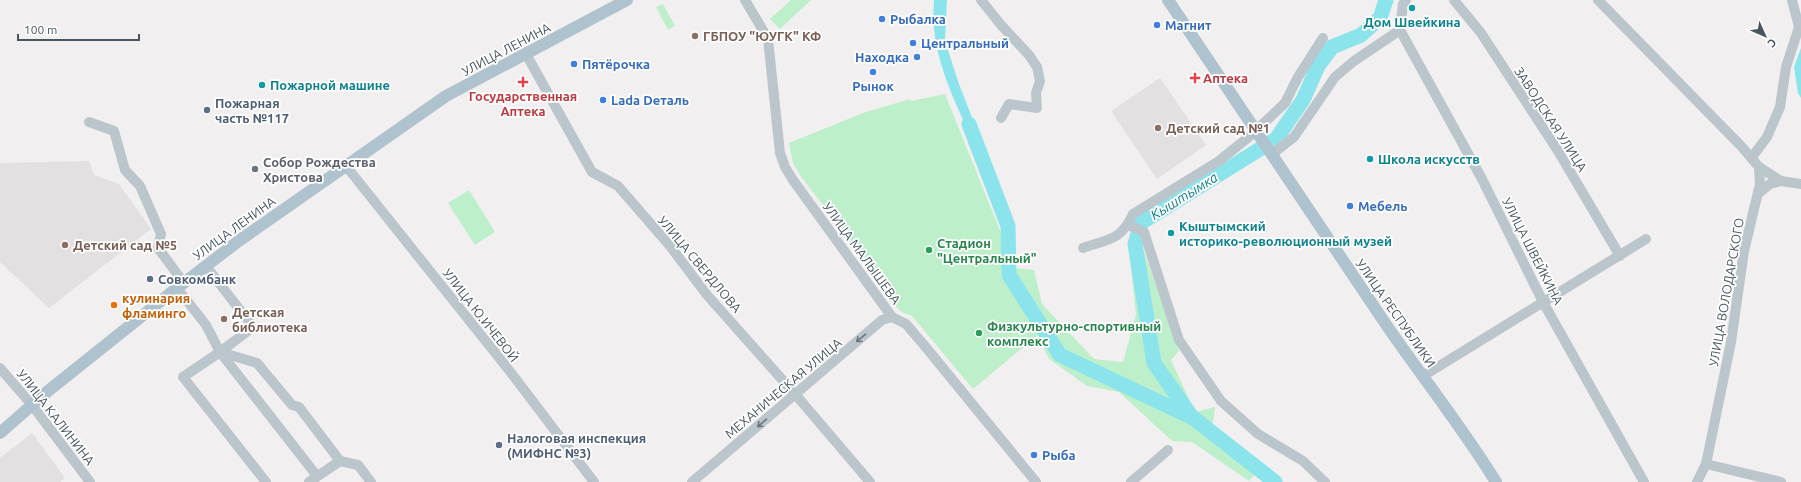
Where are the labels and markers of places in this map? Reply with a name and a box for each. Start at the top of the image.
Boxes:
marker: Дом Швейкина [1407,3,1417,13]
place label: Рыбалка [890,12,946,26]
marker: Рыбалка [877,14,887,24]
place label: Дом Швейкина [1363,15,1461,29]
place label: Магнит [1165,18,1212,32]
marker: Магнит [1152,20,1162,30]
place label: ГБПОУ "ЮУГК" КФ [703,29,821,43]
marker: ГБПОУ "ЮУГК" КФ [690,31,700,41]
place label: Центральный [921,36,1009,50]
marker: Центральный [908,38,918,48]
place label: Находка [855,50,909,64]
marker: Находка [912,52,922,62]
place label: Пятёрочка [582,57,650,71]
marker: Пятёрочка [569,59,579,69]
marker: Рынок [868,67,878,77]
place label: Аптека [1203,71,1248,85]
marker: Аптека [1190,73,1200,83]
marker: Государственная Аптека [518,77,528,87]
place label: Пожарной машине [270,78,390,92]
place label: Рынок [852,79,894,93]
marker: Пожарной машине [257,80,267,90]
place label: Государственная Аптека [469,89,577,118]
place label: Lada Dеталь [611,93,689,107]
marker: Lada Dеталь [598,95,608,105]
place label: Пожарная часть №117 [215,96,289,125]
marker: Пожарная часть №117 [202,105,212,115]
place label: Детский сад №1 [1166,121,1270,135]
marker: Детский сад №1 [1153,123,1163,133]
place label: Школа искусств [1378,152,1480,166]
marker: Школа искусств [1365,154,1375,164]
place label: Собор Рождества Христова [263,155,376,184]
marker: Собор Рождества Христова [250,164,260,174]
place label: Мебель [1358,199,1408,213]
marker: Мебель [1345,201,1355,211]
place label: Кыштымский историко-революционный музей [1179,219,1392,248]
marker: Кыштымский историко-революционный музей [1166,228,1176,238]
place label: Стадион "Центральный" [937,236,1037,265]
place label: Детский сад №5 [73,238,177,252]
marker: Детский сад №5 [60,240,70,250]
marker: Стадион "Центральный" [924,245,934,255]
place label: Совкомбанк [158,272,237,286]
marker: Совкомбанк [145,274,155,284]
place label: кулинария фламинго [122,291,190,320]
marker: кулинария фламинго [109,300,119,310]
place label: Детская библиотека [232,305,308,334]
marker: Детская библиотека [219,314,229,324]
place label: Физкультурно-спортивный комплекс [987,319,1161,348]
marker: Физкультурно-спортивный комплекс [974,328,984,338]
place label: Налоговая инспекция (МИФНС №3) [507,431,646,461]
marker: Налоговая инспекция (МИФНС №3) [494,440,504,450]
place label: Рыба [1042,448,1076,462]
marker: Рыба [1029,450,1039,460]

